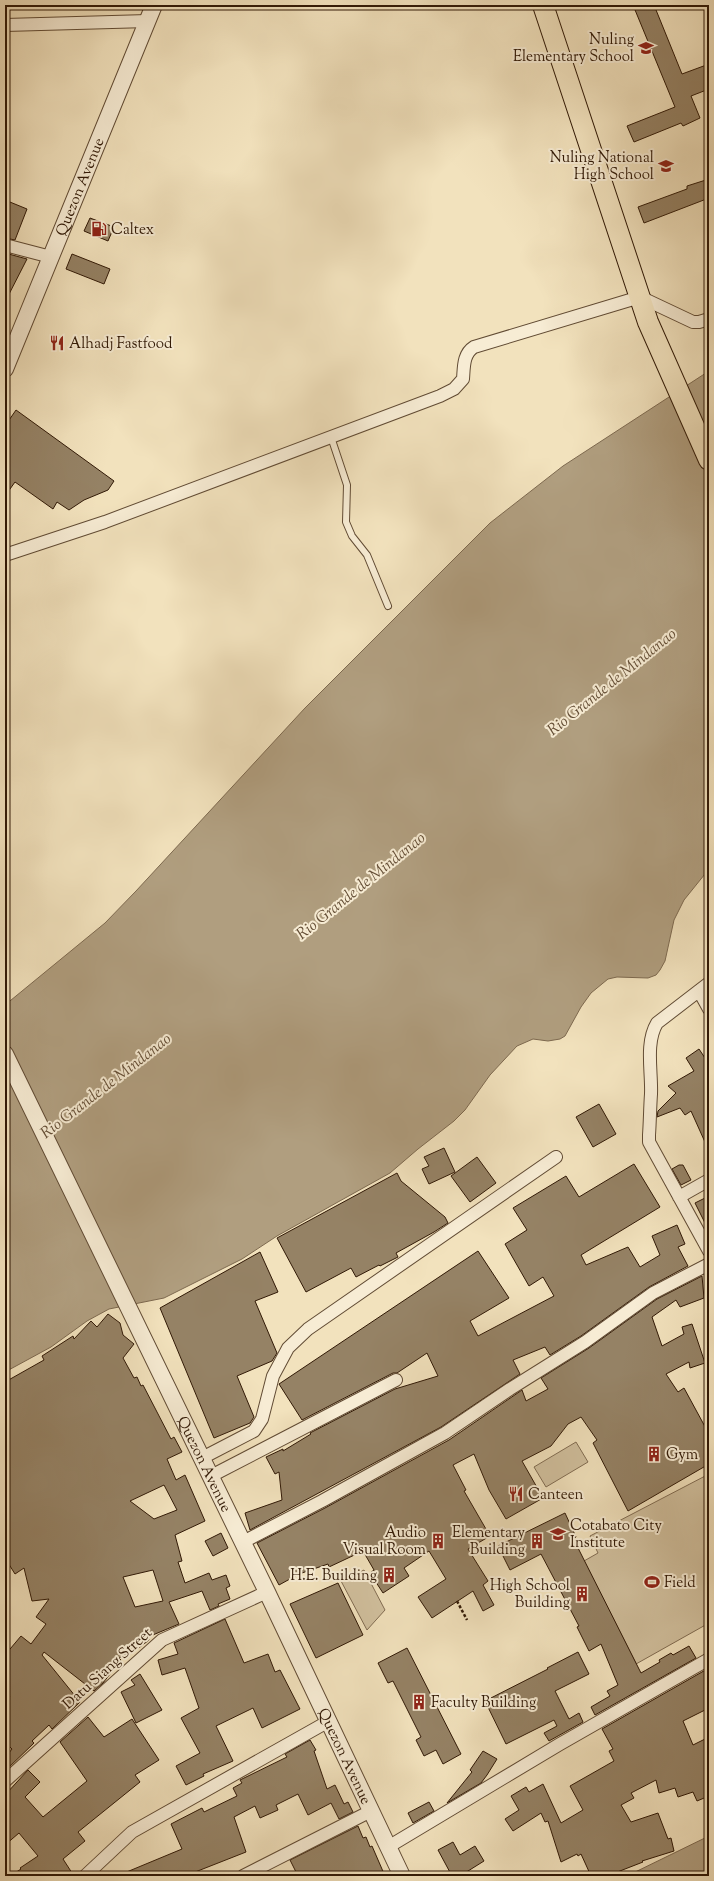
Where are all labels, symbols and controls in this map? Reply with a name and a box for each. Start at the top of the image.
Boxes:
place label: Nuling Elementary School [513,30,634,68]
school or university icon: Nuling Elementary School [637,39,655,57]
street label: Quezon Avenue [52,135,111,240]
place label: Nuling National High School [550,148,654,186]
school or university icon: Nuling National High School [657,157,675,175]
fuel station icon: Caltex [90,220,108,238]
place label: Caltex [111,220,154,241]
restaurant icon: Alhadj Fastfood [48,334,66,352]
place label: Alhadj Fastfood [69,334,173,355]
water label: Rio Grande de Mindanao [543,624,682,742]
water label: Rio Grande de Mindanao [292,828,431,946]
water label: Rio Grande de Mindanao [36,1029,177,1145]
street label: Quezon Avenue [171,1413,236,1516]
building icon: Gym [645,1445,663,1463]
place label: Gym [666,1445,699,1466]
restaurant icon: Canteen [507,1485,525,1503]
place label: Canteen [528,1485,584,1506]
place label: Cotabato City Institute [570,1516,662,1554]
place label: Audio Visual Room [343,1523,427,1561]
place label: Elementary Building [452,1523,526,1561]
school or university icon: Cotabato City Institute [549,1525,567,1543]
building icon: Audio Visual Room [429,1532,447,1550]
building icon: Elementary Building [528,1532,546,1550]
place label: H.E. Building [290,1566,377,1587]
building icon: H.E. Building [380,1566,398,1584]
sports icon: Field [643,1573,661,1591]
place label: Field [664,1573,696,1594]
place label: High School Building [490,1576,570,1614]
building icon: High School Building [573,1585,591,1603]
street label: Datu Siang Street [59,1623,157,1715]
building icon: Faculty Building [410,1693,428,1711]
place label: Faculty Building [431,1693,536,1714]
street label: Quezon Avenue [312,1705,375,1808]

